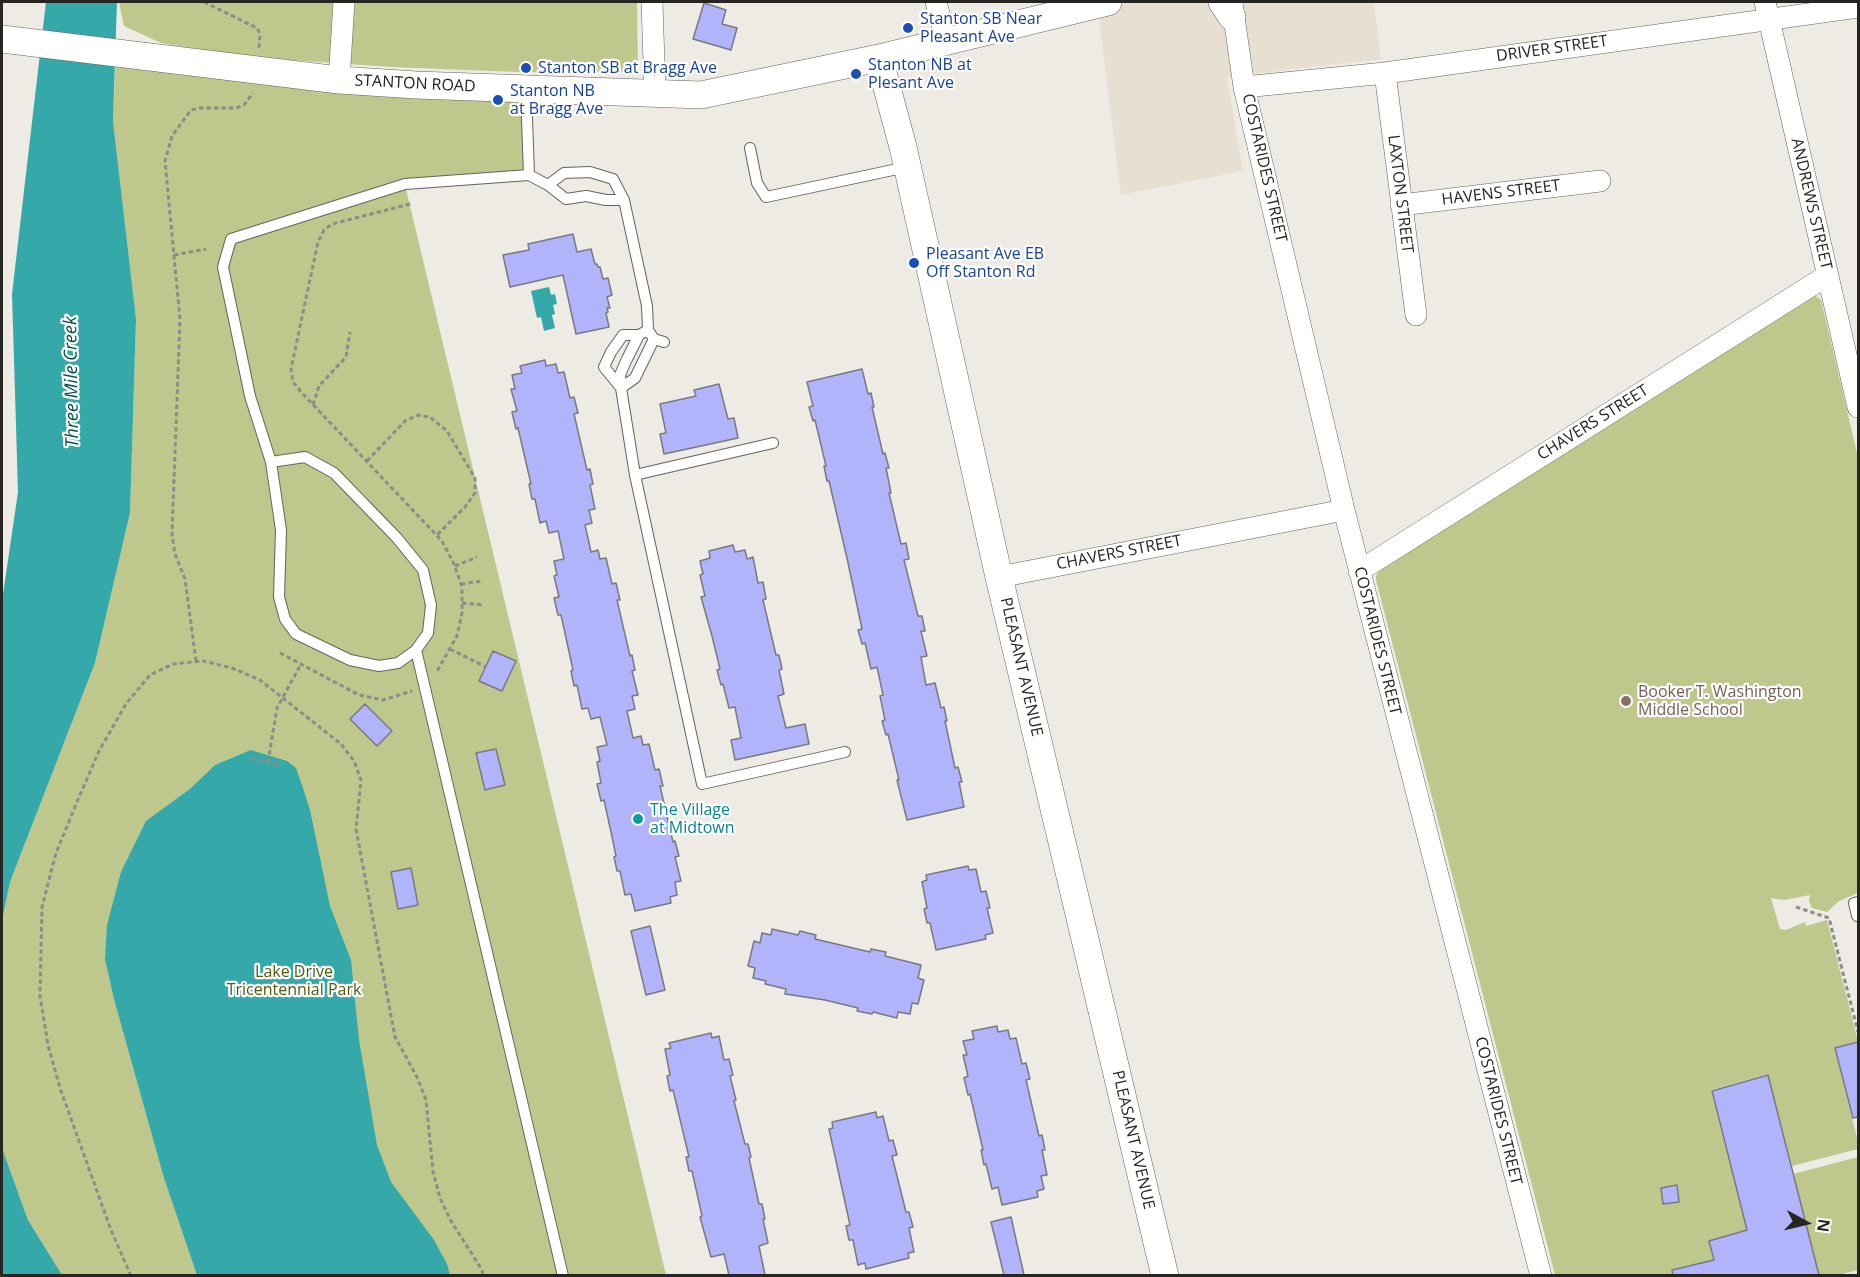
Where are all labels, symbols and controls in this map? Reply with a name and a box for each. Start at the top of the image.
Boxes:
place label: Stanton SB Near Pleasant Ave [920,9,1042,47]
marker: Stanton SB Near Pleasant Ave [901,21,915,35]
street label: DRIVER STREET [1495,32,1609,66]
place label: Stanton NB at Plesant Ave [868,55,972,93]
place label: Stanton SB at Bragg Ave [538,58,717,78]
marker: Stanton SB at Bragg Ave [519,61,533,75]
marker: Stanton NB at Plesant Ave [849,67,863,81]
street label: STANTON ROAD [354,71,476,97]
place label: Stanton NB at Bragg Ave [510,81,603,119]
street label: COSTARIDES STREET [1238,92,1290,244]
marker: Stanton NB at Bragg Ave [491,93,505,107]
street label: LAXTON STREET [1383,134,1417,254]
street label: ANDREWS STREET [1787,136,1835,272]
street label: HAVENS STREET [1441,176,1561,210]
place label: Pleasant Ave EB Off Stanton Rd [926,244,1044,282]
marker: Pleasant Ave EB Off Stanton Rd [907,256,921,270]
water label: Three Mile Creek [60,316,84,448]
street label: CHAVERS STREET [1534,381,1652,465]
street label: CHAVERS STREET [1055,531,1183,575]
street label: COSTARIDES STREET [1349,565,1405,717]
street label: PLEASANT AVENUE [996,596,1046,738]
place label: Booker T. Washington Middle School [1638,682,1802,720]
marker: Booker T. Washington Middle School [1619,694,1633,708]
place label: The Village at Midtown [650,800,735,838]
marker: The Village at Midtown [631,812,645,826]
park label: Lake Drive Tricentennial Park [227,962,361,1000]
street label: COSTARIDES STREET [1470,1035,1526,1187]
street label: PLEASANT AVENUE [1108,1069,1158,1211]
north arrow [1776,1193,1836,1253]
text: N [1812,1218,1836,1233]

